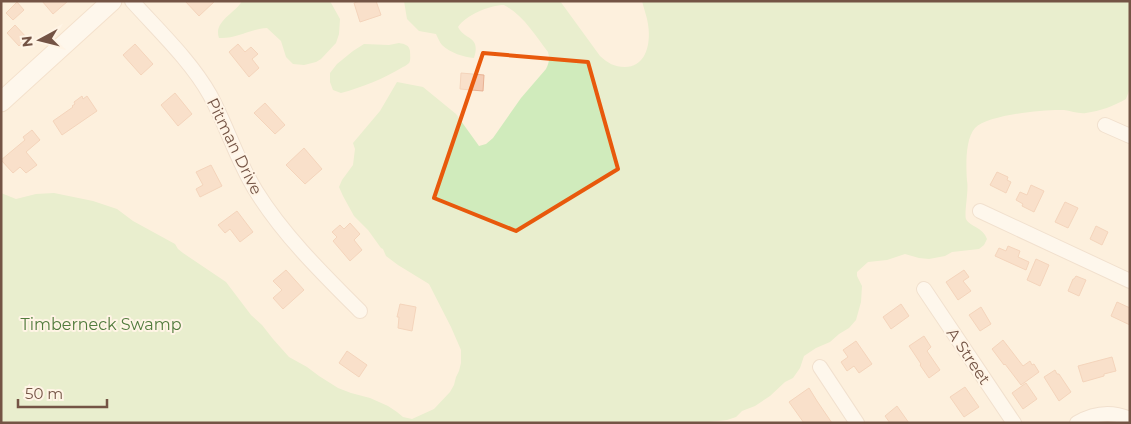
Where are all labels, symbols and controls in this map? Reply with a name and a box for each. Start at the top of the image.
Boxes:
north arrow [15,15,65,65]
text: N [17,35,37,48]
street label: Pitman Drive [203,95,266,198]
park label: Timberneck Swamp [20,315,182,334]
street label: A Street [943,324,995,389]
scale bar [18,376,106,408]
text: 50 m [25,384,63,403]

